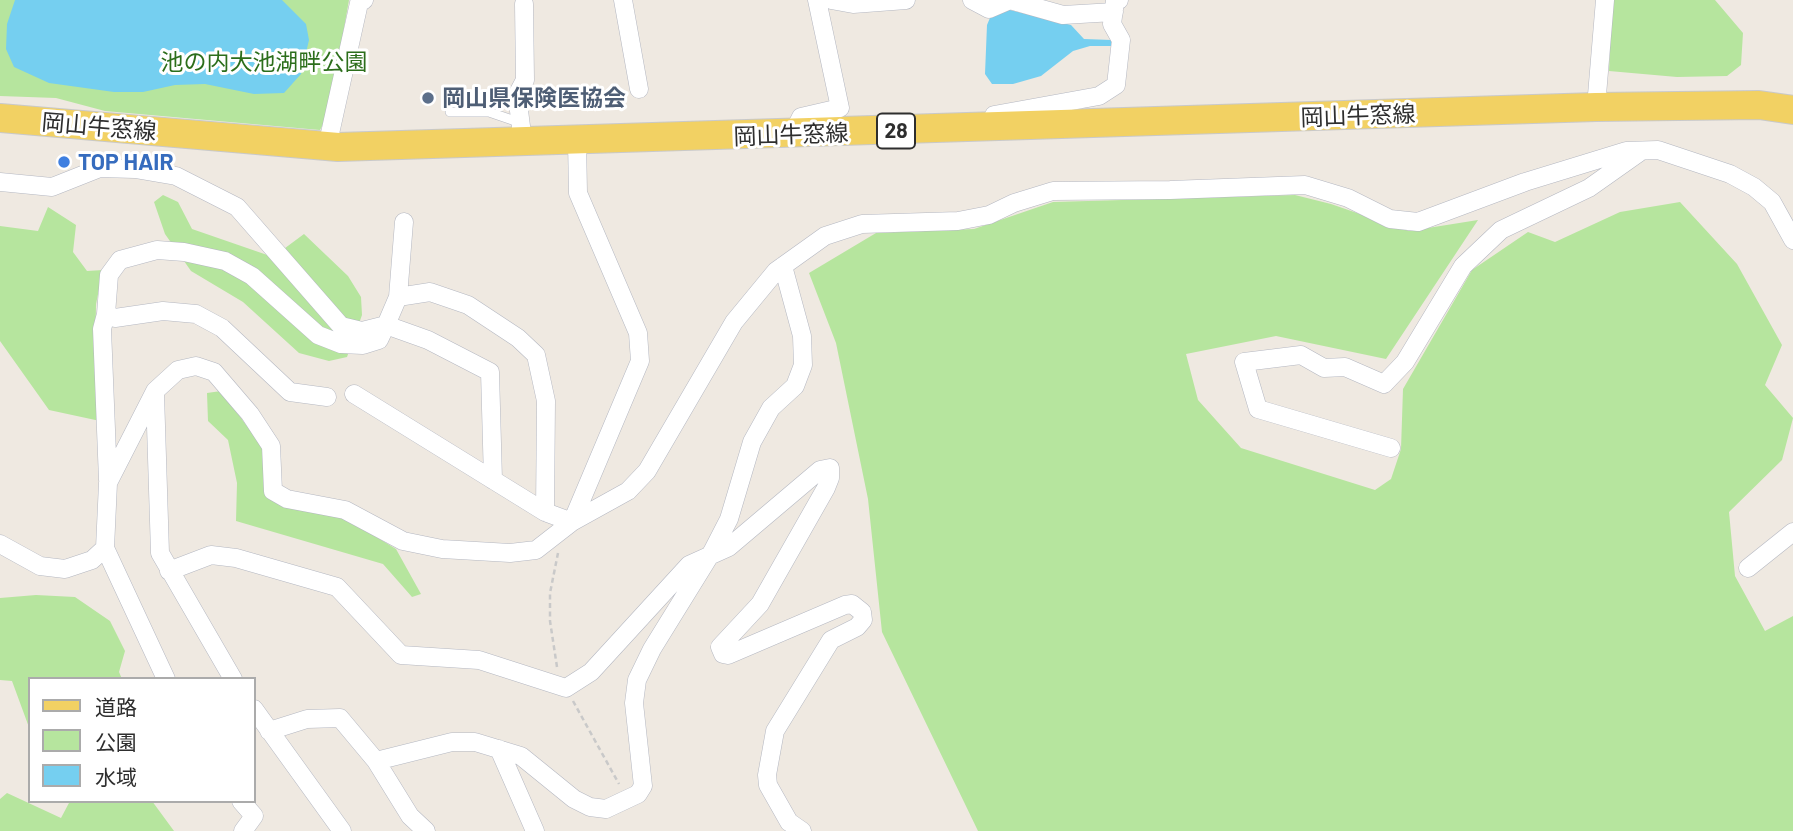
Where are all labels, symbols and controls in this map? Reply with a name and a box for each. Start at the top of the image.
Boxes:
park label: 池の内大池湖畔公園 [161,48,367,76]
place label: 岡山県保険医協会 [442,84,626,112]
marker: 岡山県保険医協会 [420,90,436,106]
street label: 岡山牛窓線 [1300,100,1416,132]
street label: 岡山牛窓線 [41,108,157,146]
road number: 28 [877,114,915,148]
street label: 岡山牛窓線 [733,119,849,151]
place label: TOP HAIR [78,148,174,176]
marker: TOP HAIR [56,154,72,170]
legend [28,677,256,803]
text: 道路 [95,694,137,719]
text: 公園 [95,729,137,754]
text: 水域 [95,764,137,789]

